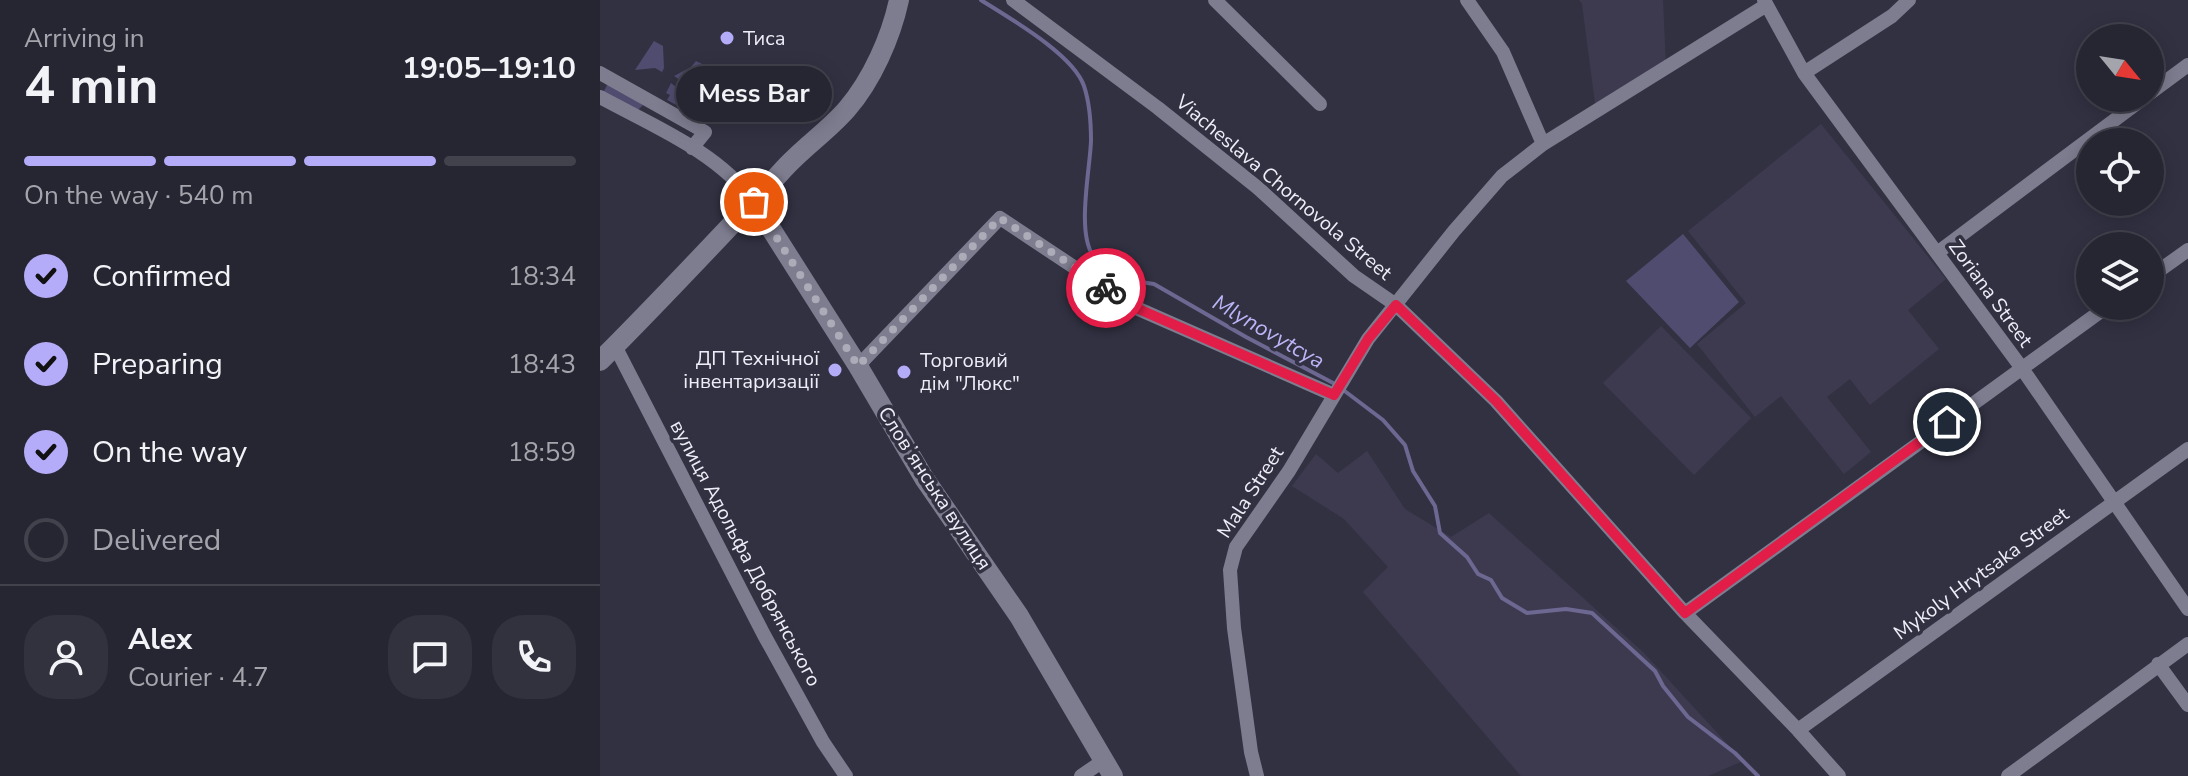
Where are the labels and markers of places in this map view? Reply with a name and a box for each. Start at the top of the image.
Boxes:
place label: Тиса [743,25,785,52]
marker: Тиса [718,29,736,47]
callout: Mess Bar [676,66,832,122]
pin [720,168,788,236]
place label: ДП Технічної інвентаризації [683,345,820,395]
place label: Торговий дім "Люкс" [920,347,1020,397]
marker: ДП Технічної інвентаризації [826,361,844,379]
marker: Торговий дім "Люкс" [895,363,913,381]
pin [1913,388,1981,456]

